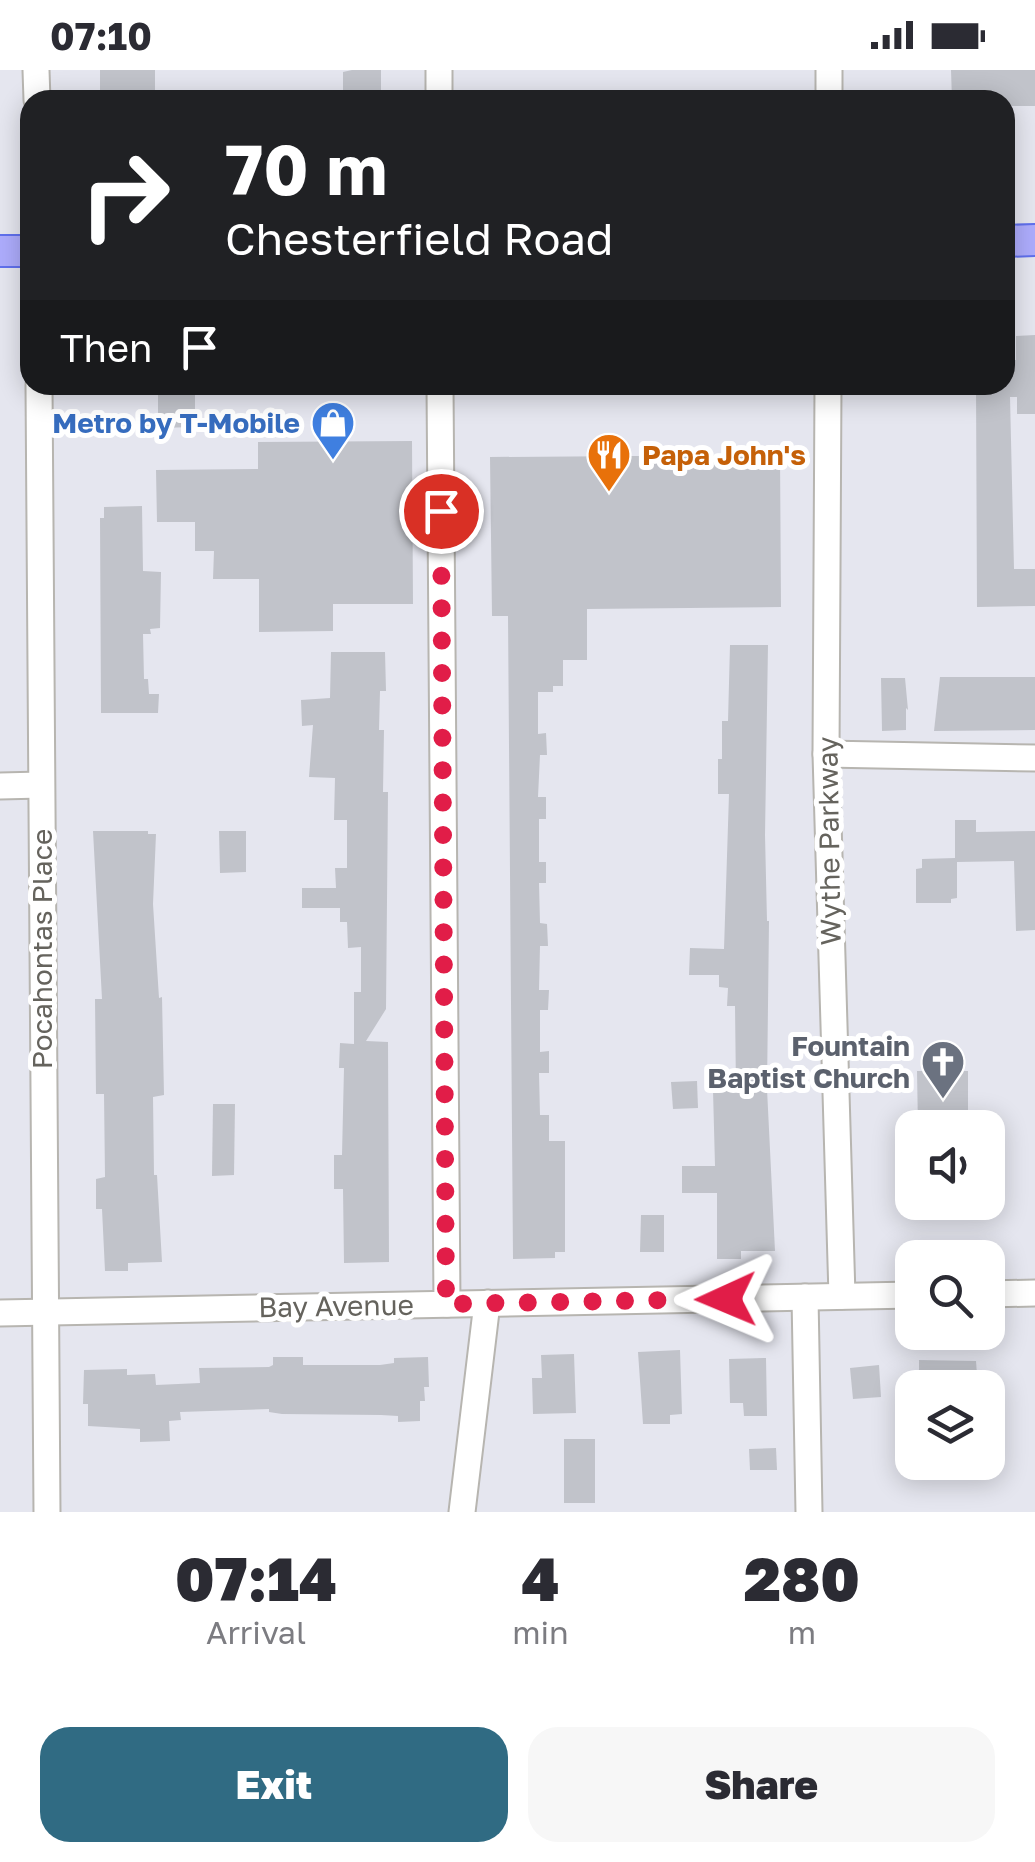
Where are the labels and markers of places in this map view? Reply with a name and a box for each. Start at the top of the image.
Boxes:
shop icon: Metro by T-Mobile [310,400,356,461]
place label: Metro by T-Mobile [52,406,300,439]
restaurant icon: Papa John's [586,432,632,493]
place label: Papa John's [642,438,806,471]
pin [399,469,484,554]
place label: Fountain Baptist Church [707,1029,910,1094]
church icon: Fountain Baptist Church [920,1039,966,1100]

